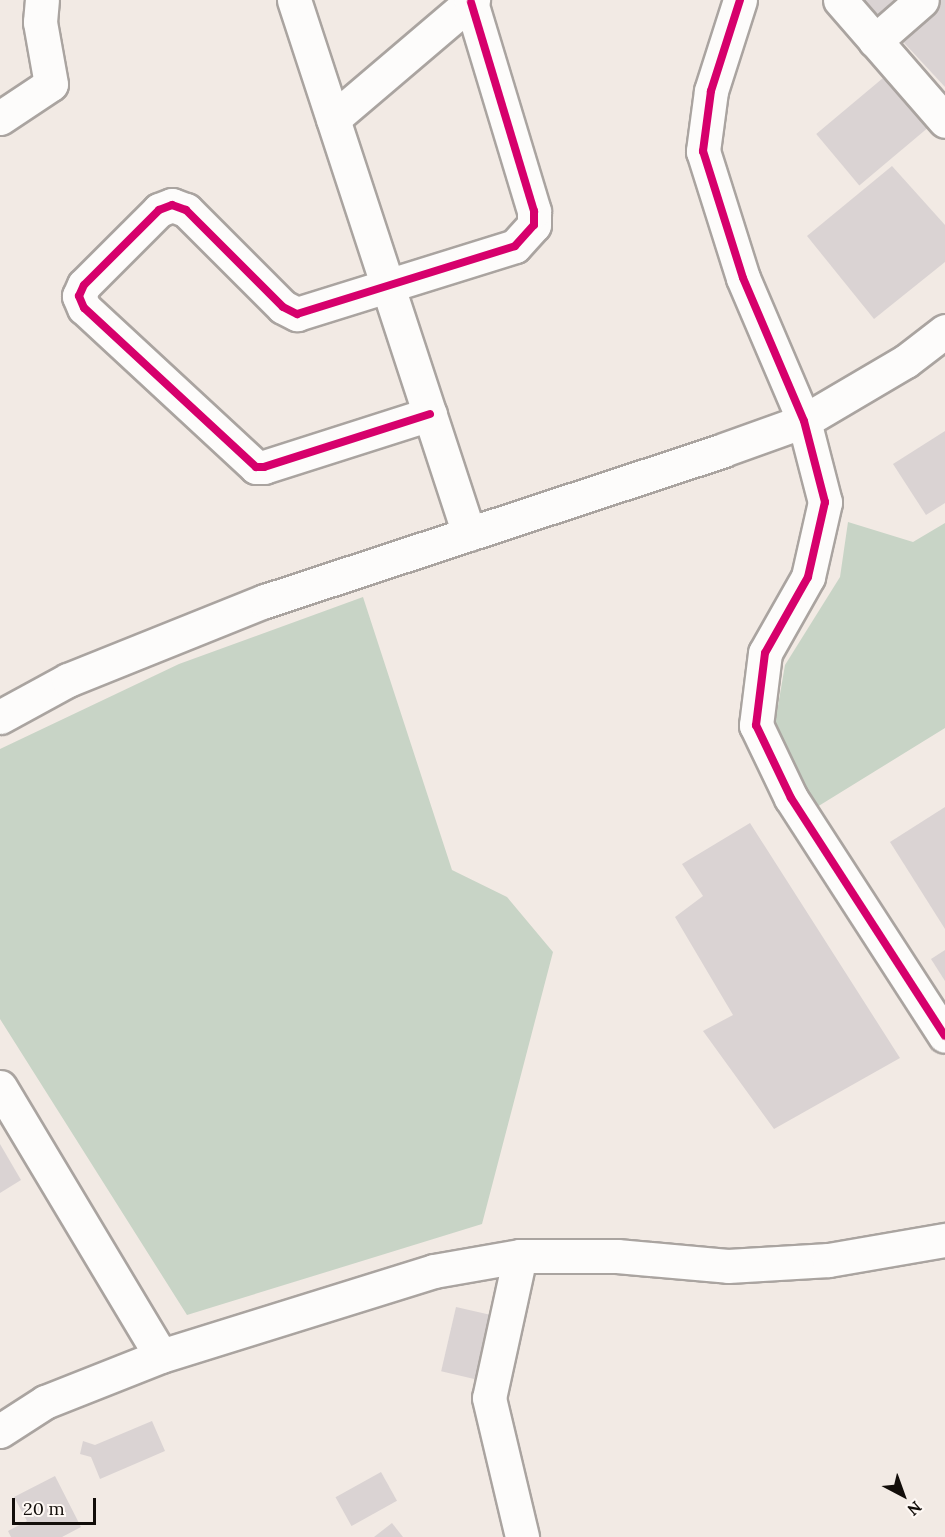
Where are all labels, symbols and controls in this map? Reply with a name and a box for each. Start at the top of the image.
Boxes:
north arrow [873,1465,933,1525]
scale bar [15,1486,99,1524]
text: 20 m [23,1497,65,1520]
text: N [904,1497,926,1520]

